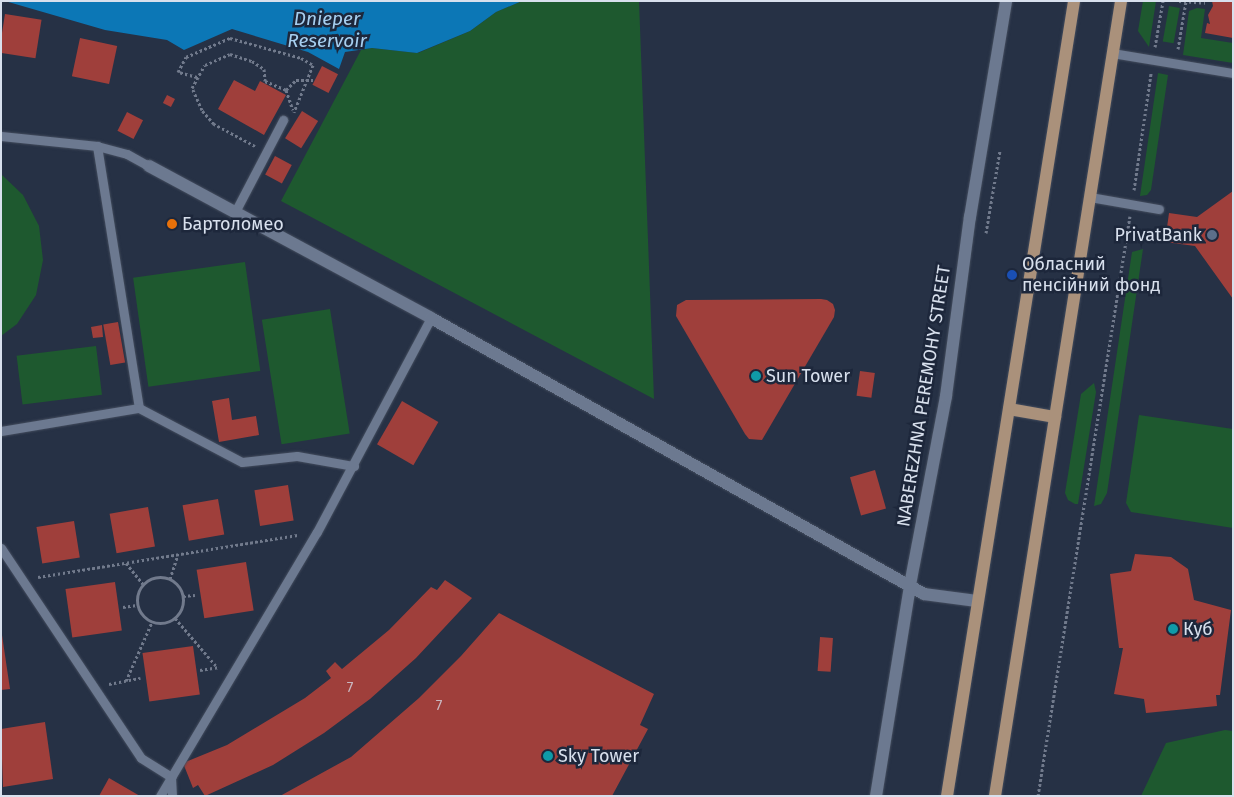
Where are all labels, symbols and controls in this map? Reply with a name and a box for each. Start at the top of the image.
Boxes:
water label: Dnieper Reservoir [287,8,367,52]
place label: Бартоломео [182,213,284,235]
marker: Бартоломео [166,218,178,230]
place label: PrivatBank [1115,224,1202,246]
marker: PrivatBank [1206,229,1218,241]
place label: Обласний пенсійний фонд [1022,254,1161,296]
street label: NABEREZHNA PEREMOHY STREET [893,264,955,528]
marker: Обласний пенсійний фонд [1006,269,1018,281]
place label: Sun Tower [766,365,850,387]
marker: Sun Tower [750,370,762,382]
place label: Куб [1183,618,1213,640]
marker: Куб [1167,623,1179,635]
house number: 7 [347,679,353,697]
house number: 7 [436,697,442,715]
place label: Sky Tower [558,745,639,767]
marker: Sky Tower [542,750,554,762]

